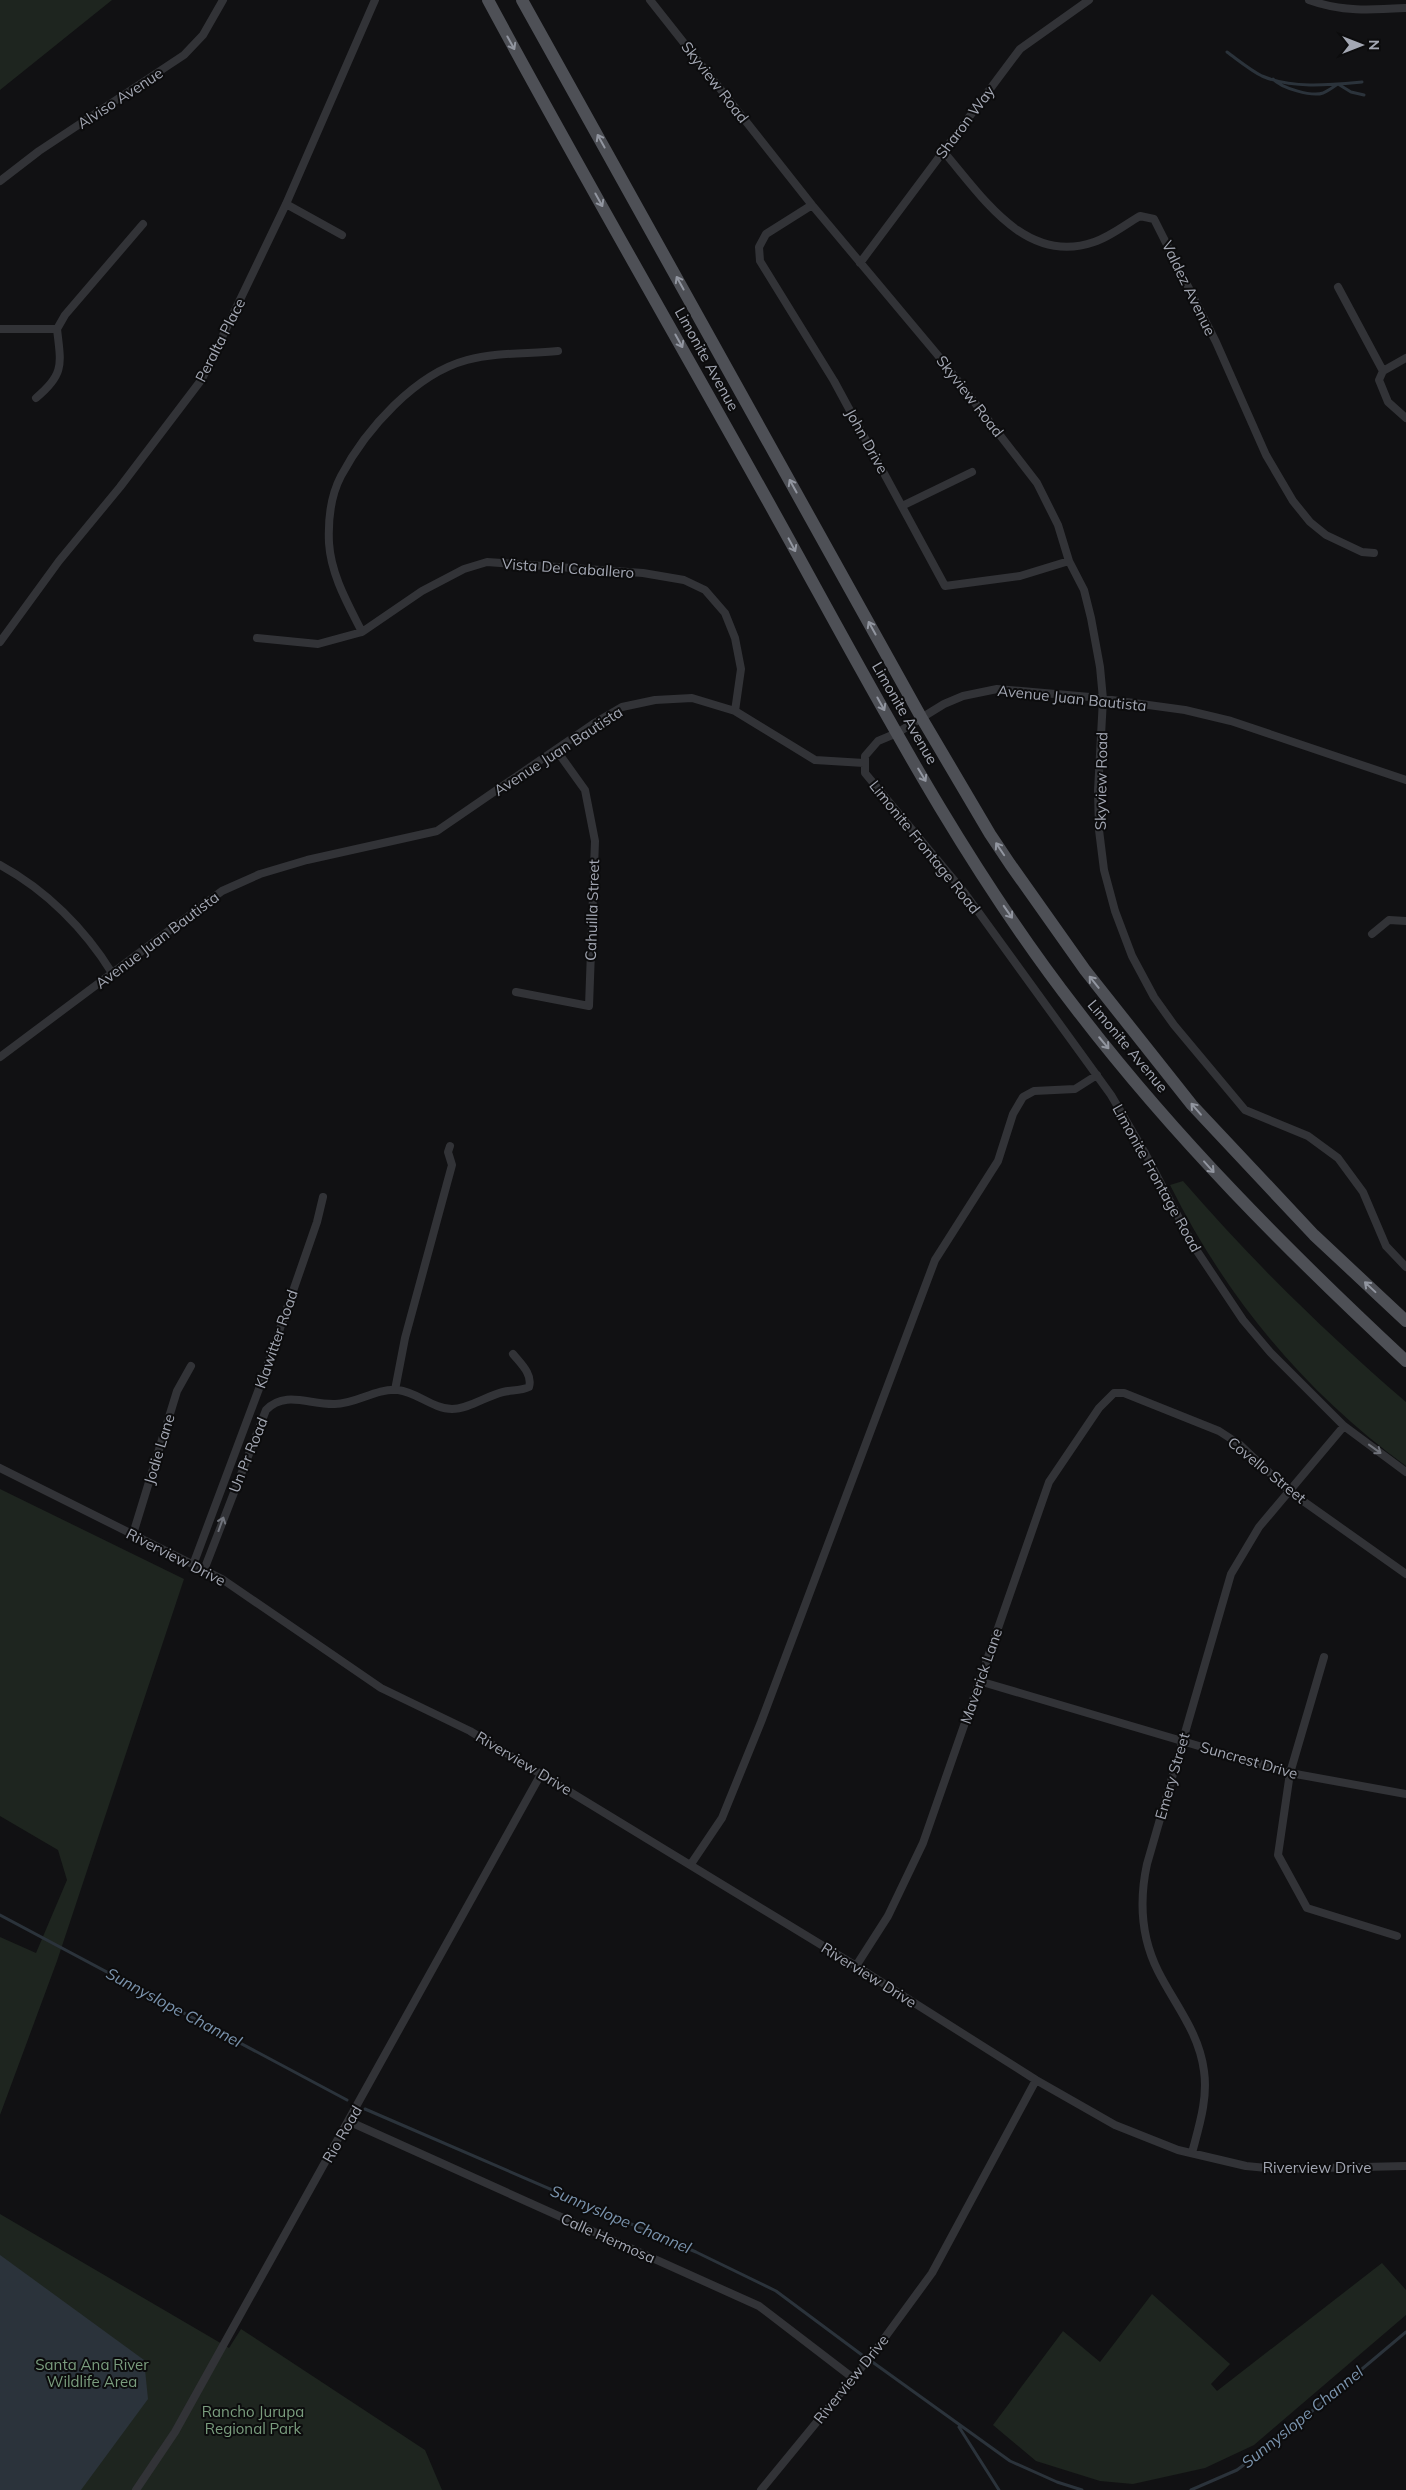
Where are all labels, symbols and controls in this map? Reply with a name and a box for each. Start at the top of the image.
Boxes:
north arrow [1336,20,1386,70]
one-way arrow [506,35,516,50]
street label: Skyview Road [677,37,753,127]
text: N [1365,40,1383,50]
street label: Alviso Avenue [74,63,166,133]
street label: Sharon Way [931,82,999,162]
one-way arrow [595,134,605,149]
one-way arrow [594,192,604,207]
street label: Valdez Avenue [1158,237,1220,339]
one-way arrow [674,276,684,291]
street label: Peralta Place [191,295,249,385]
street label: Limonite Avenue [671,304,743,414]
one-way arrow [674,334,684,348]
street label: Skyview Road [932,351,1008,441]
street label: John Drive [841,405,893,477]
one-way arrow [788,479,797,494]
one-way arrow [787,537,797,552]
street label: Vista Del Caballero [501,554,635,582]
one-way arrow [867,621,876,636]
street label: Limonite Avenue [868,658,942,768]
street label: Avenue Juan Bautista [997,681,1147,715]
one-way arrow [876,697,886,712]
street label: Avenue Juan Bautista [490,702,626,800]
street label: Skyview Road [1091,732,1111,830]
one-way arrow [917,767,927,781]
street label: Limonite Frontage Road [865,776,985,918]
one-way arrow [995,842,1005,856]
street label: Cahuilla Street [581,859,603,961]
street label: Avenue Juan Bautista [91,887,223,993]
one-way arrow [1003,905,1013,919]
one-way arrow [1089,976,1100,989]
street label: Limonite Avenue [1084,996,1172,1096]
one-way arrow [1098,1036,1109,1049]
street label: Limonite Frontage Road [1108,1101,1206,1255]
one-way arrow [1190,1102,1202,1115]
one-way arrow [1204,1160,1215,1173]
one-way arrow [1364,1281,1377,1293]
street label: Klawitter Road [250,1287,302,1391]
street label: Jodie Lane [139,1412,179,1486]
street label: Un Pr Road [224,1415,272,1495]
street label: Covello Street [1224,1433,1310,1507]
one-way arrow [1368,1444,1381,1455]
one-way arrow [217,1517,226,1532]
street label: Riverview Drive [123,1524,229,1590]
street label: Maverick Lane [956,1626,1006,1726]
street label: Riverview Drive [473,1727,575,1799]
street label: Emery Street [1151,1730,1193,1822]
street label: Suncrest Drive [1198,1737,1300,1783]
street label: Riverview Drive [818,1938,920,2012]
water label: Sunnyslope Channel [103,1963,245,2051]
street label: Rio Road [318,2102,366,2166]
street label: Riverview Drive [1263,2158,1371,2177]
water label: Sunnyslope Channel [548,2180,694,2258]
street label: Calle Hermosa [558,2209,658,2267]
street label: Riverview Drive [809,2331,893,2427]
park label: Santa Ana River Wildlife Area [35,2355,149,2391]
water label: Sunnyslope Channel [1237,2362,1367,2472]
park label: Rancho Jurupa Regional Park [202,2402,304,2438]

